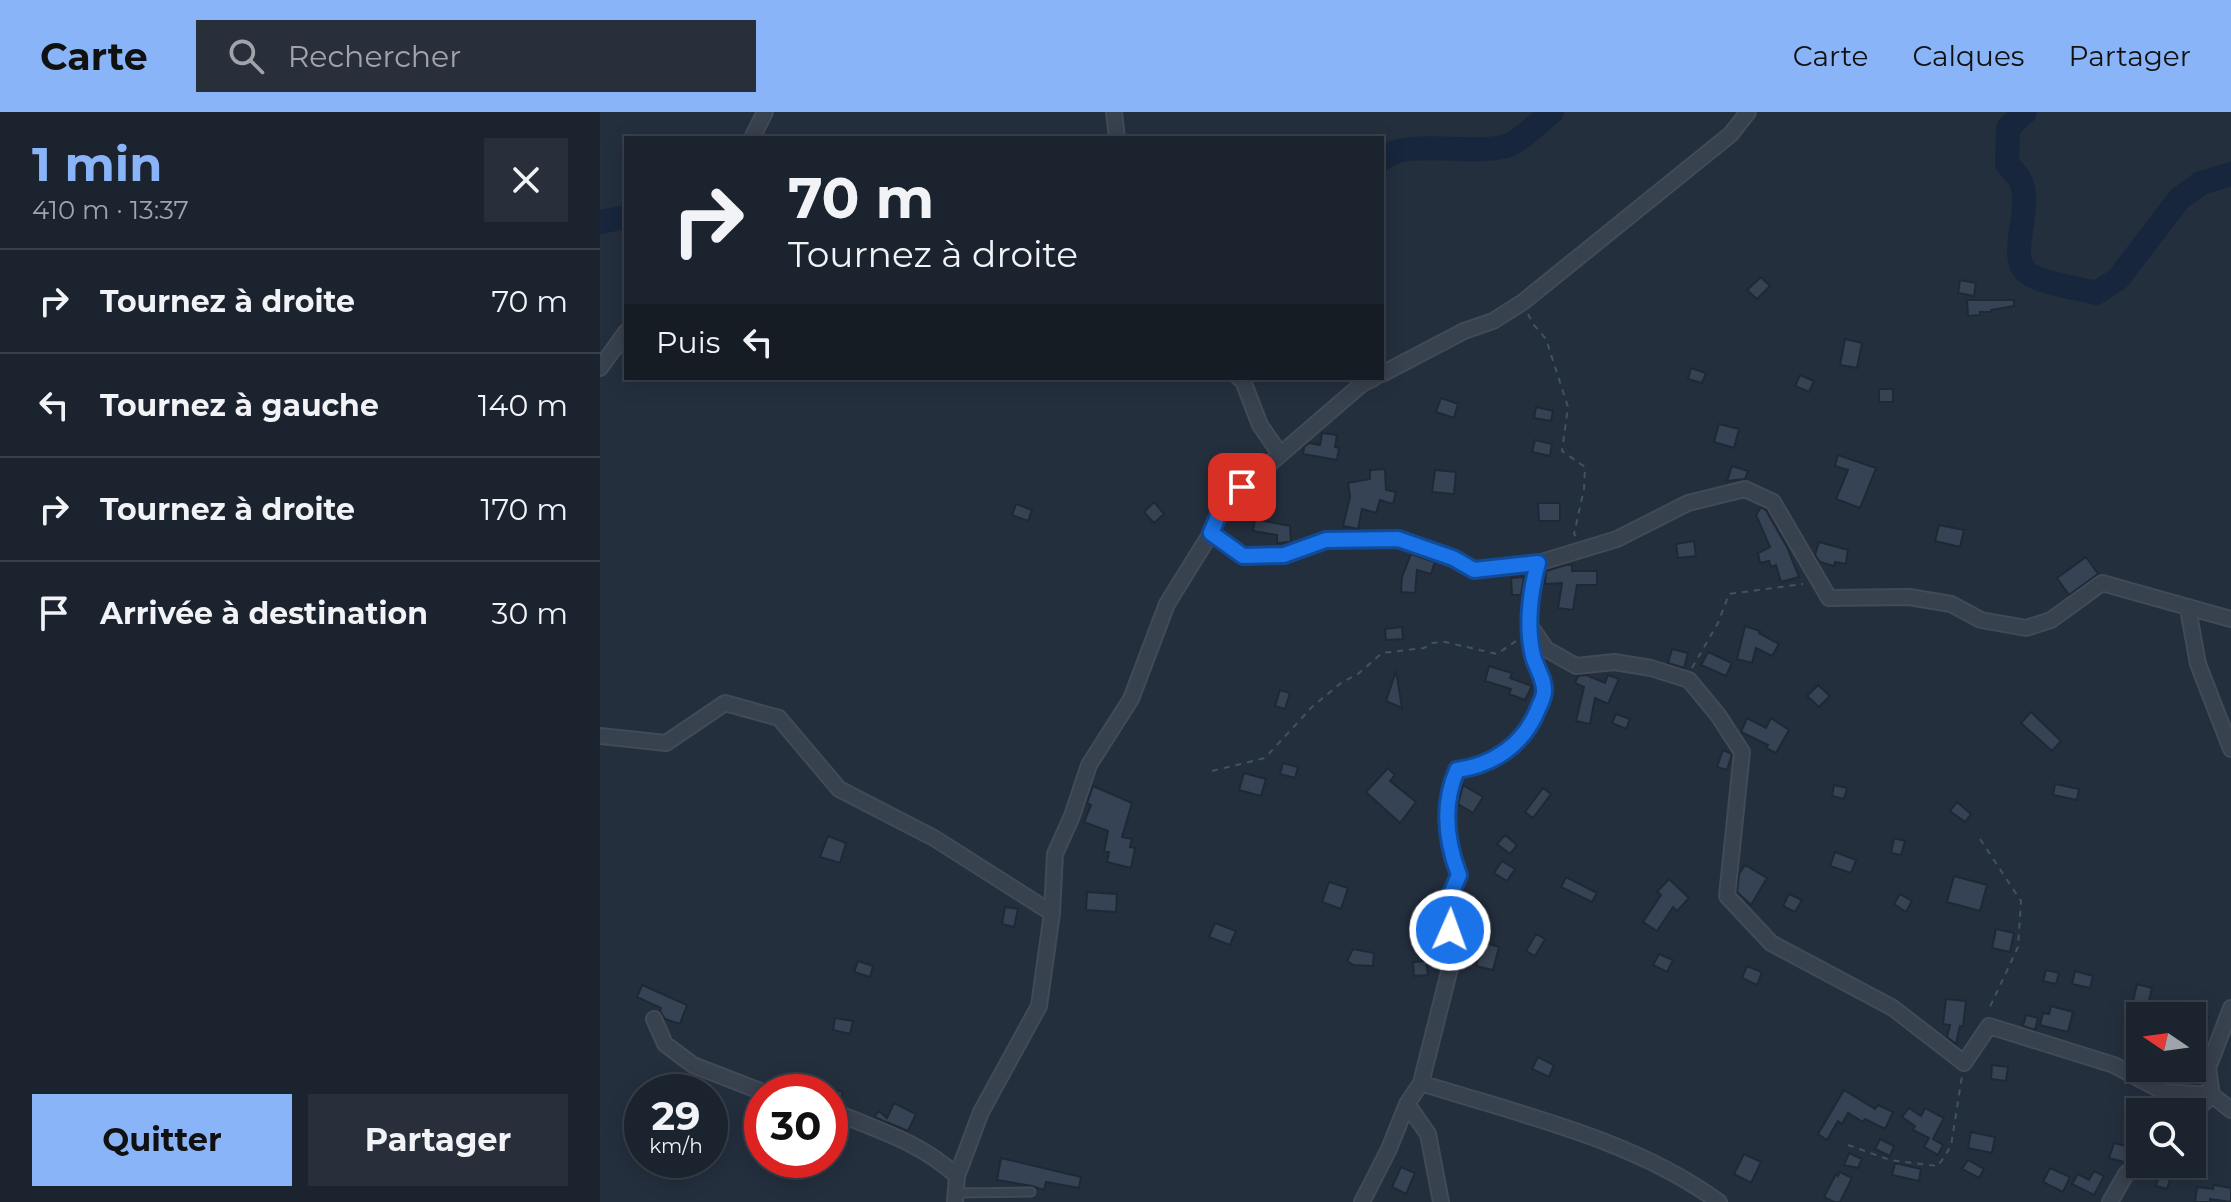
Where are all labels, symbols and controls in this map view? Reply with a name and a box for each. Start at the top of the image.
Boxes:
search box [196,20,756,92]
text: Carte [40,33,148,80]
icon: search [224,34,268,78]
text: Rechercher [288,38,461,75]
text: Carte [1793,39,1868,73]
text: Calques [1912,39,2024,73]
text: Partager [2068,39,2191,73]
text: 1 min [32,135,162,193]
button: close [484,138,568,222]
text: 70 m [788,164,934,232]
icon: right [656,168,760,272]
text: 410 m · 13:37 [32,194,189,226]
text: Tournez à droite [788,232,1078,276]
icon: right [32,279,76,323]
text: Tournez à droite [100,283,355,320]
text: 70 m [491,283,568,320]
icon: left [736,320,780,364]
text: Puis [656,324,720,361]
icon: left [32,383,76,427]
text: Tournez à gauche [100,387,379,424]
text: 140 m [478,387,568,424]
pin [1208,453,1276,521]
icon: arrive [1220,465,1264,509]
icon: right [32,487,76,531]
text: Tournez à droite [100,491,355,528]
text: 170 m [481,491,568,528]
icon: arrive [32,591,76,635]
text: Arrivée à destination [100,595,428,632]
text: 30 m [492,595,568,632]
position arrow [1408,888,1492,972]
north arrow [2126,1002,2206,1082]
map controls [2126,1002,2206,1178]
speed limit sign: 30 [744,1074,848,1178]
text: 29 [651,1091,701,1140]
button: Quitter [32,1094,292,1186]
button: Partager [308,1094,568,1186]
button: search [2126,1098,2206,1178]
text: km/h [649,1134,703,1158]

